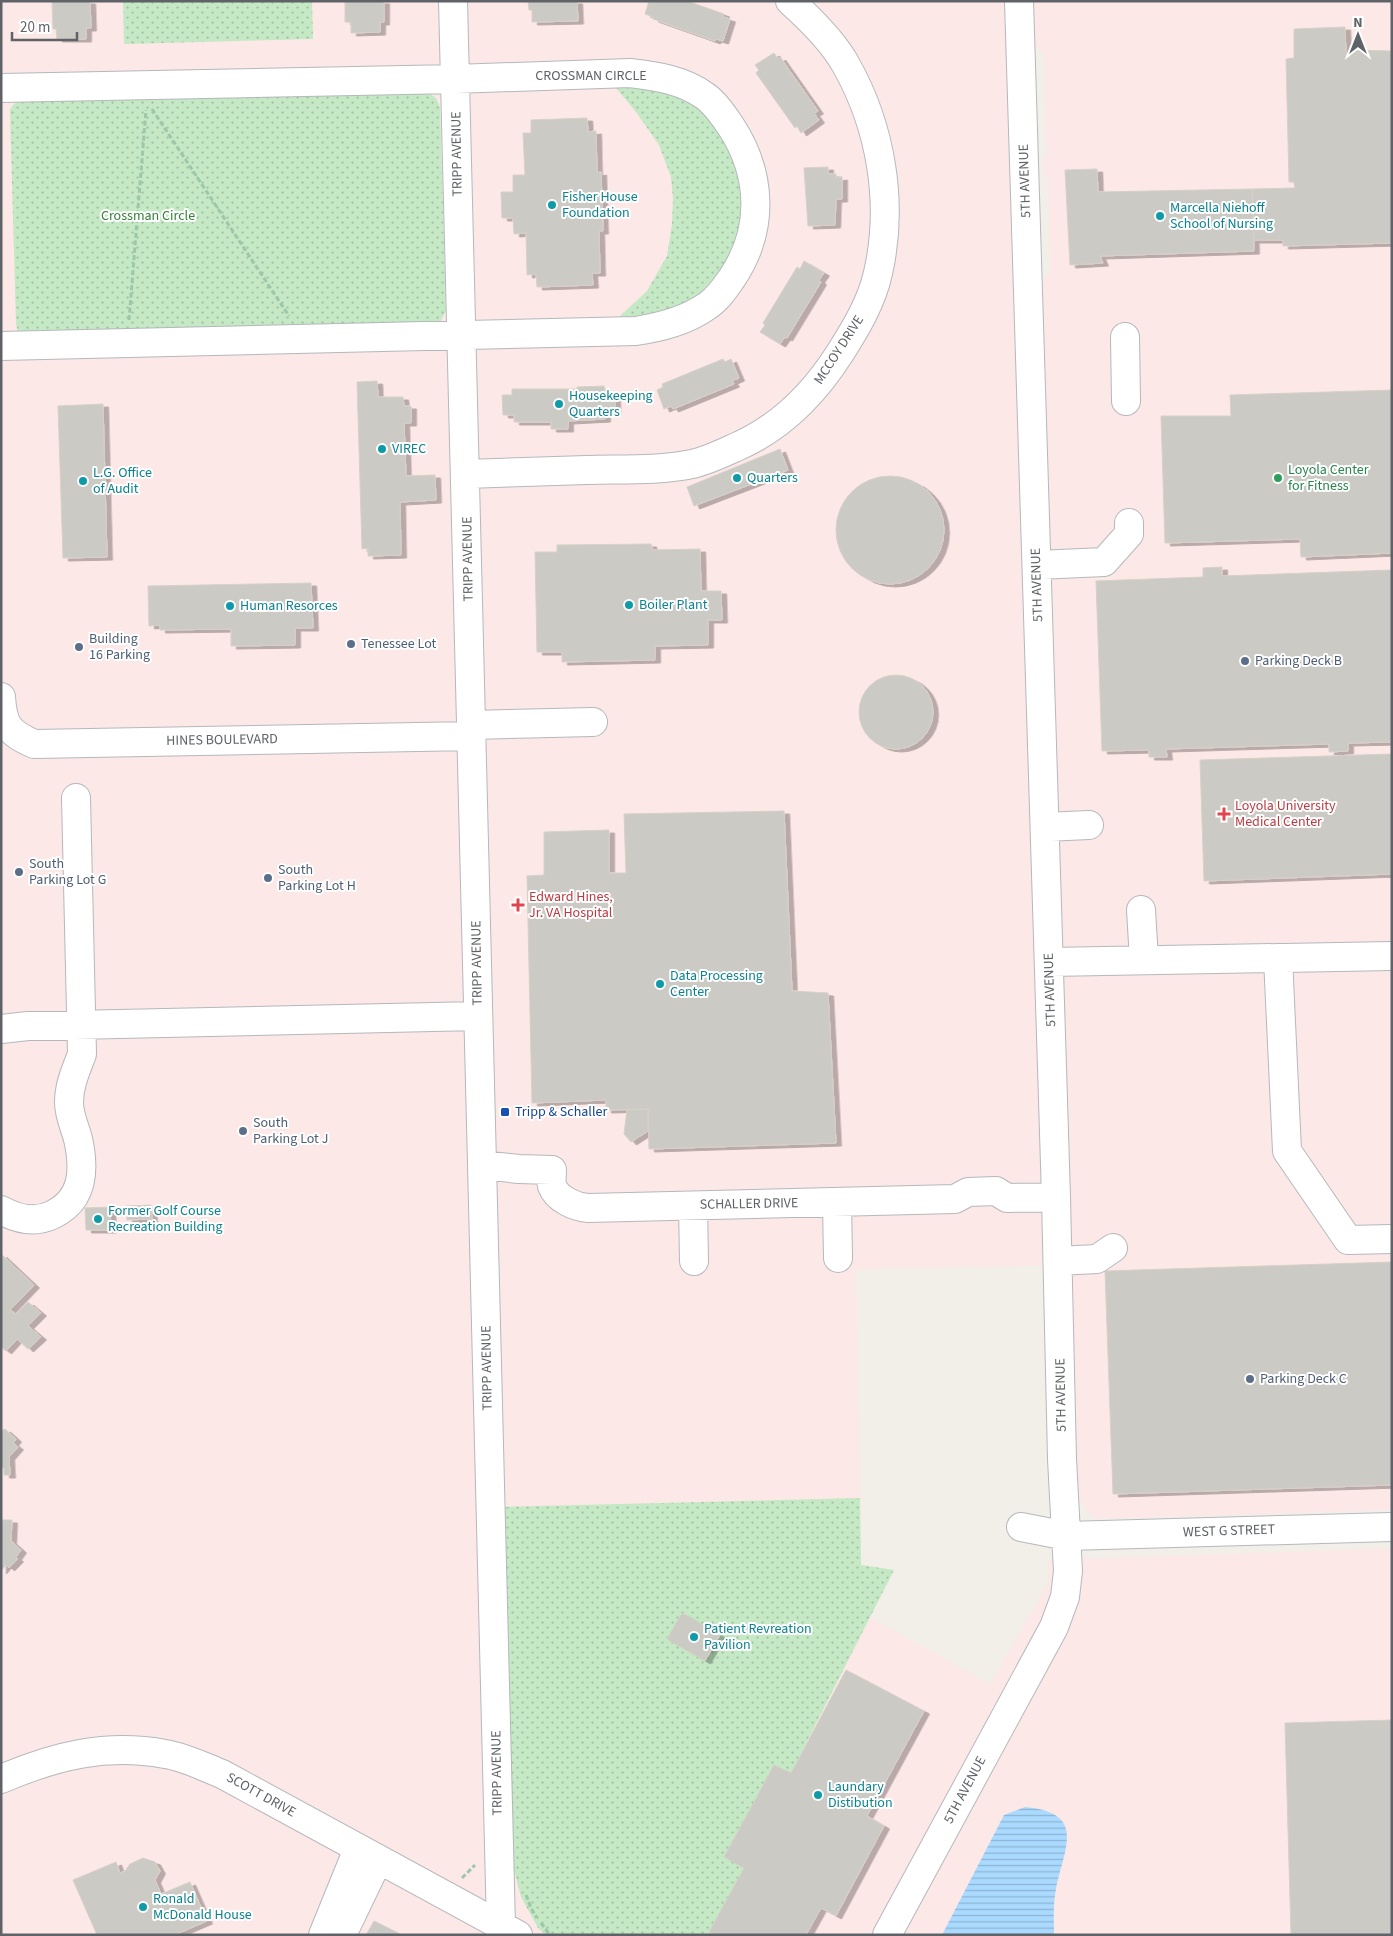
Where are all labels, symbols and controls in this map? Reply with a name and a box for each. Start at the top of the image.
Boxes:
scale bar [12,10,78,42]
north arrow [1333,10,1383,60]
text: N [1353,13,1363,33]
text: 20 m [20,17,50,38]
street label: CROSSMAN CIRCLE [535,66,647,86]
street label: TRIPP AVENUE [446,111,468,197]
street label: 5TH AVENUE [1014,144,1036,218]
place label: Fisher House Foundation [562,187,638,223]
place label: Marcella Niehoff School of Nursing [1170,198,1273,234]
marker: Fisher House Foundation [546,199,558,211]
park label: Crossman Circle [101,206,195,226]
marker: Marcella Niehoff School of Nursing [1154,210,1166,222]
street label: MCCOY DRIVE [809,312,869,388]
place label: Housekeeping Quarters [569,386,653,422]
marker: Housekeeping Quarters [553,398,565,410]
place label: VIREC [392,439,426,459]
marker: VIREC [376,443,388,455]
place label: Loyola Center for Fitness [1288,460,1369,496]
place label: L.G. Office of Audit [93,463,152,499]
place label: Quarters [747,468,798,488]
marker: Quarters [731,472,743,484]
marker: Loyola Center for Fitness [1272,472,1284,484]
marker: L.G. Office of Audit [77,475,89,487]
street label: TRIPP AVENUE [457,516,479,602]
street label: 5TH AVENUE [1026,548,1048,622]
place label: Boiler Plant [639,595,708,615]
place label: Human Resorces [240,596,338,616]
marker: Boiler Plant [623,599,635,611]
marker: Human Resorces [224,600,236,612]
place label: Building 16 Parking [89,629,150,665]
place label: Tenessee Lot [361,634,437,654]
marker: Tenessee Lot [345,638,357,650]
marker: Building 16 Parking [73,641,85,653]
place label: Parking Deck B [1255,651,1342,671]
marker: Parking Deck B [1239,655,1251,667]
street label: HINES BOULEVARD [166,729,278,751]
place label: Loyola University Medical Center [1235,796,1336,832]
marker: Loyola University Medical Center [1217,807,1231,821]
place label: South Parking Lot G [29,854,106,890]
place label: South Parking Lot H [278,860,356,896]
marker: South Parking Lot G [13,866,25,878]
marker: South Parking Lot H [262,872,274,884]
place label: Edward Hines, Jr. VA Hospital [529,887,613,923]
marker: Edward Hines, Jr. VA Hospital [511,898,525,912]
street label: TRIPP AVENUE [466,920,488,1006]
street label: 5TH AVENUE [1039,953,1061,1027]
place label: Data Processing Center [670,966,763,1002]
marker: Data Processing Center [654,978,666,990]
place label: Tripp & Schaller [515,1102,607,1122]
marker: Tripp & Schaller [499,1106,511,1118]
place label: South Parking Lot J [253,1113,328,1149]
marker: South Parking Lot J [237,1125,249,1137]
street label: SCHALLER DRIVE [699,1193,799,1215]
place label: Former Golf Course Recreation Building [108,1201,223,1237]
marker: Former Golf Course Recreation Building [92,1213,104,1225]
street label: TRIPP AVENUE [476,1325,498,1411]
street label: 5TH AVENUE [1050,1358,1072,1432]
place label: Parking Deck C [1260,1369,1347,1389]
marker: Parking Deck C [1244,1373,1256,1385]
street label: WEST G STREET [1183,1519,1276,1543]
place label: Patient Revreation Pavilion [704,1619,812,1655]
marker: Patient Revreation Pavilion [688,1631,700,1643]
street label: TRIPP AVENUE [486,1730,508,1816]
street label: 5TH AVENUE [939,1753,991,1827]
street label: SCOTT DRIVE [223,1768,299,1822]
place label: Laundary Distibution [828,1777,893,1813]
marker: Laundary Distibution [812,1789,824,1801]
place label: Ronald McDonald House [153,1889,252,1925]
marker: Ronald McDonald House [137,1901,149,1913]

